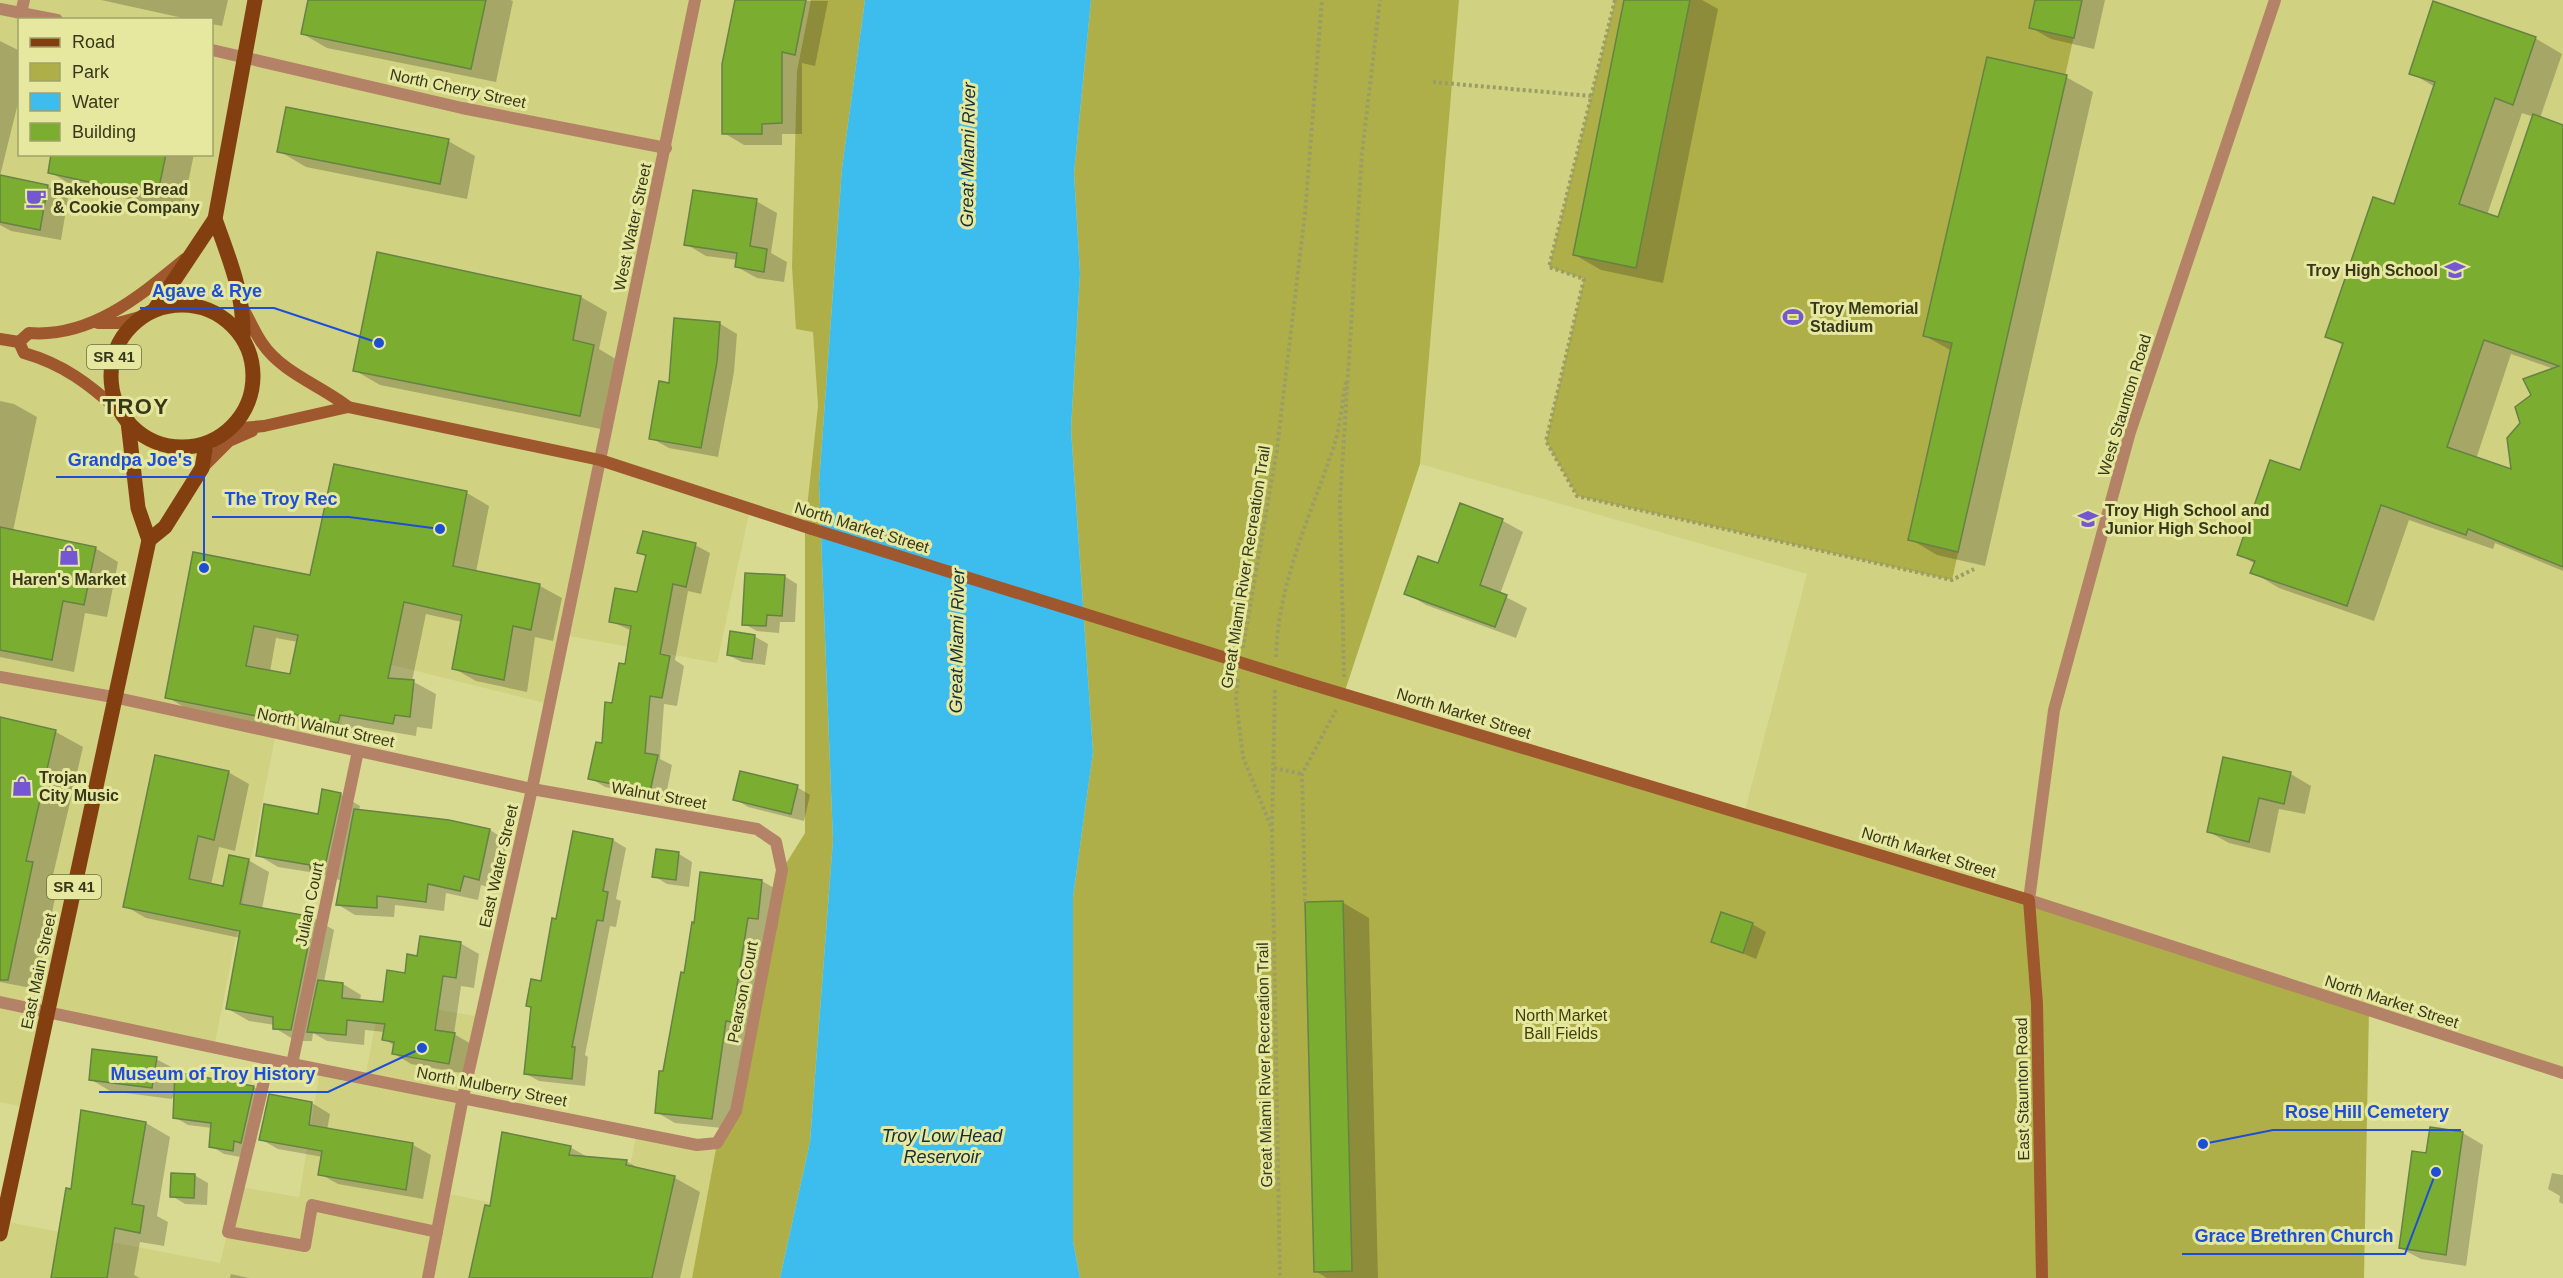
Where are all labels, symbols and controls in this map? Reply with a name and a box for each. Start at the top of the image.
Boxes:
legend [18,18,213,156]
text: Road [72,32,115,52]
text: Park [72,62,110,82]
street label: North Cherry Street [388,66,528,111]
water label: Great Miami River [957,81,979,228]
text: Water [72,92,119,112]
text: Building [72,122,136,142]
street label: West Water Street [611,161,654,292]
place label: Bakehouse Bread & Cookie Company [53,181,200,216]
cafe icon: Bakehouse Bread & Cookie Company [24,186,48,210]
school or university icon: Troy High School [2443,258,2467,282]
place label: Troy High School [2306,262,2438,279]
callout: Agave & Rye [140,272,274,308]
text: Agave & Rye [152,281,262,301]
place label: Troy Memorial Stadium [1810,300,1918,335]
sports icon: Troy Memorial Stadium [1781,305,1805,329]
street label: West Staunton Road [2095,332,2154,478]
road number: SR 41 [87,345,141,369]
district label: TROY [102,394,170,419]
callout: Grandpa Joe's [56,441,204,477]
street label: Great Miami River Recreation Trail [1218,445,1273,690]
text: Grandpa Joe's [68,450,192,470]
callout: The Troy Rec [212,481,349,517]
text: The Troy Rec [224,489,338,509]
street label: North Market Street [793,499,932,556]
place label: Troy High School and Junior High School [2105,502,2269,537]
school or university icon: Troy High School and Junior High School [2076,507,2100,531]
shop icon: Haren's Market [57,543,81,567]
water label: Great Miami River [946,567,968,714]
place label: Haren's Market [12,571,127,588]
street label: North Market Street [1395,685,1534,742]
street label: North Walnut Street [256,705,397,750]
place label: Trojan City Music [39,769,119,804]
shop icon: Trojan City Music [10,774,34,798]
street label: Walnut Street [610,779,708,812]
street label: East Water Street [476,802,521,929]
street label: North Market Street [1860,824,1999,881]
street label: Julian Court [292,860,327,948]
road number: SR 41 [47,875,101,899]
street label: East Main Street [18,911,59,1031]
street label: Pearson Court [724,939,761,1044]
street label: Great Miami River Recreation Trail [1254,942,1275,1188]
street label: North Market Street [2323,972,2461,1031]
park label: North Market Ball Fields [1515,1007,1608,1042]
street label: East Staunton Road [2013,1017,2032,1161]
callout: Museum of Troy History [99,1056,328,1092]
text: Museum of Troy History [110,1064,316,1084]
street label: North Mulberry Street [415,1064,569,1110]
callout: Rose Hill Cemetery [2273,1094,2461,1130]
text: Rose Hill Cemetery [2285,1102,2449,1122]
water label: Troy Low Head Reservoir [882,1126,1003,1167]
callout: Grace Brethren Church [2182,1218,2405,1254]
text: Grace Brethren Church [2194,1226,2394,1246]

